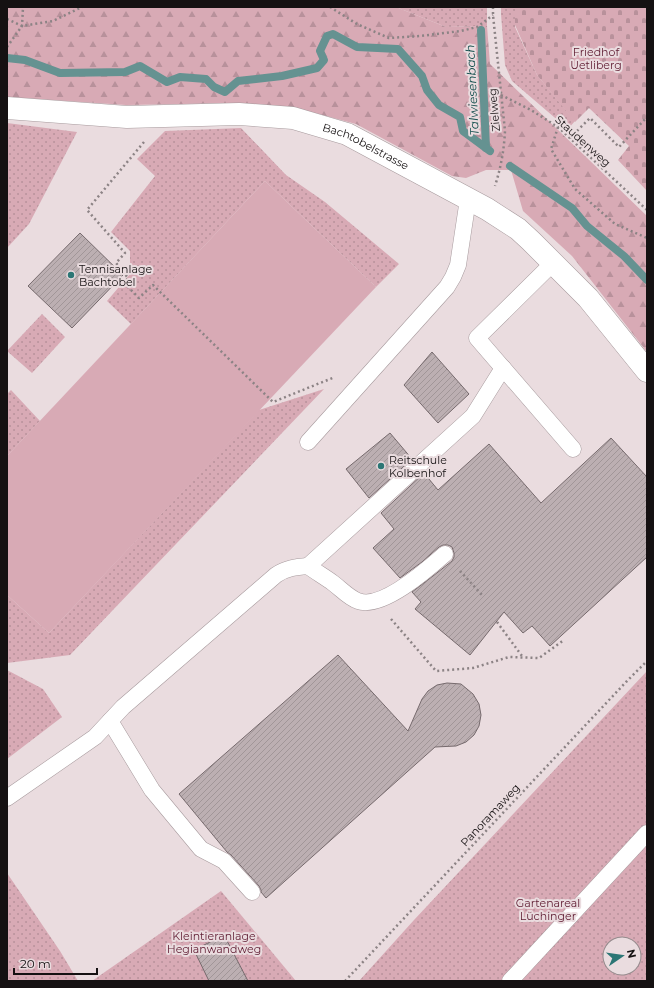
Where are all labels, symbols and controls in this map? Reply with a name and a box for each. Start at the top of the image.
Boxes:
water label: Talwiesenbach [462,44,482,136]
park label: Friedhof Uetliberg [570,45,622,72]
street label: Zielweg [485,88,503,132]
street label: Staudenweg [552,112,614,170]
street label: Bachtobelstrasse [321,120,412,173]
place label: Tennisanlage Bachtobel [79,262,152,289]
marker: Tennisanlage Bachtobel [66,270,76,280]
place label: Reitschule Kolbenhof [389,453,447,480]
marker: Reitschule Kolbenhof [376,461,386,471]
street label: Panoramaweg [457,781,523,849]
park label: Gartenareal Lüchinger [516,896,580,923]
park label: Kleintieranlage Hegianwandweg [167,929,261,956]
north arrow [602,936,642,976]
text: N [624,948,640,960]
scale bar [14,950,97,976]
text: 20 m [20,956,51,971]

